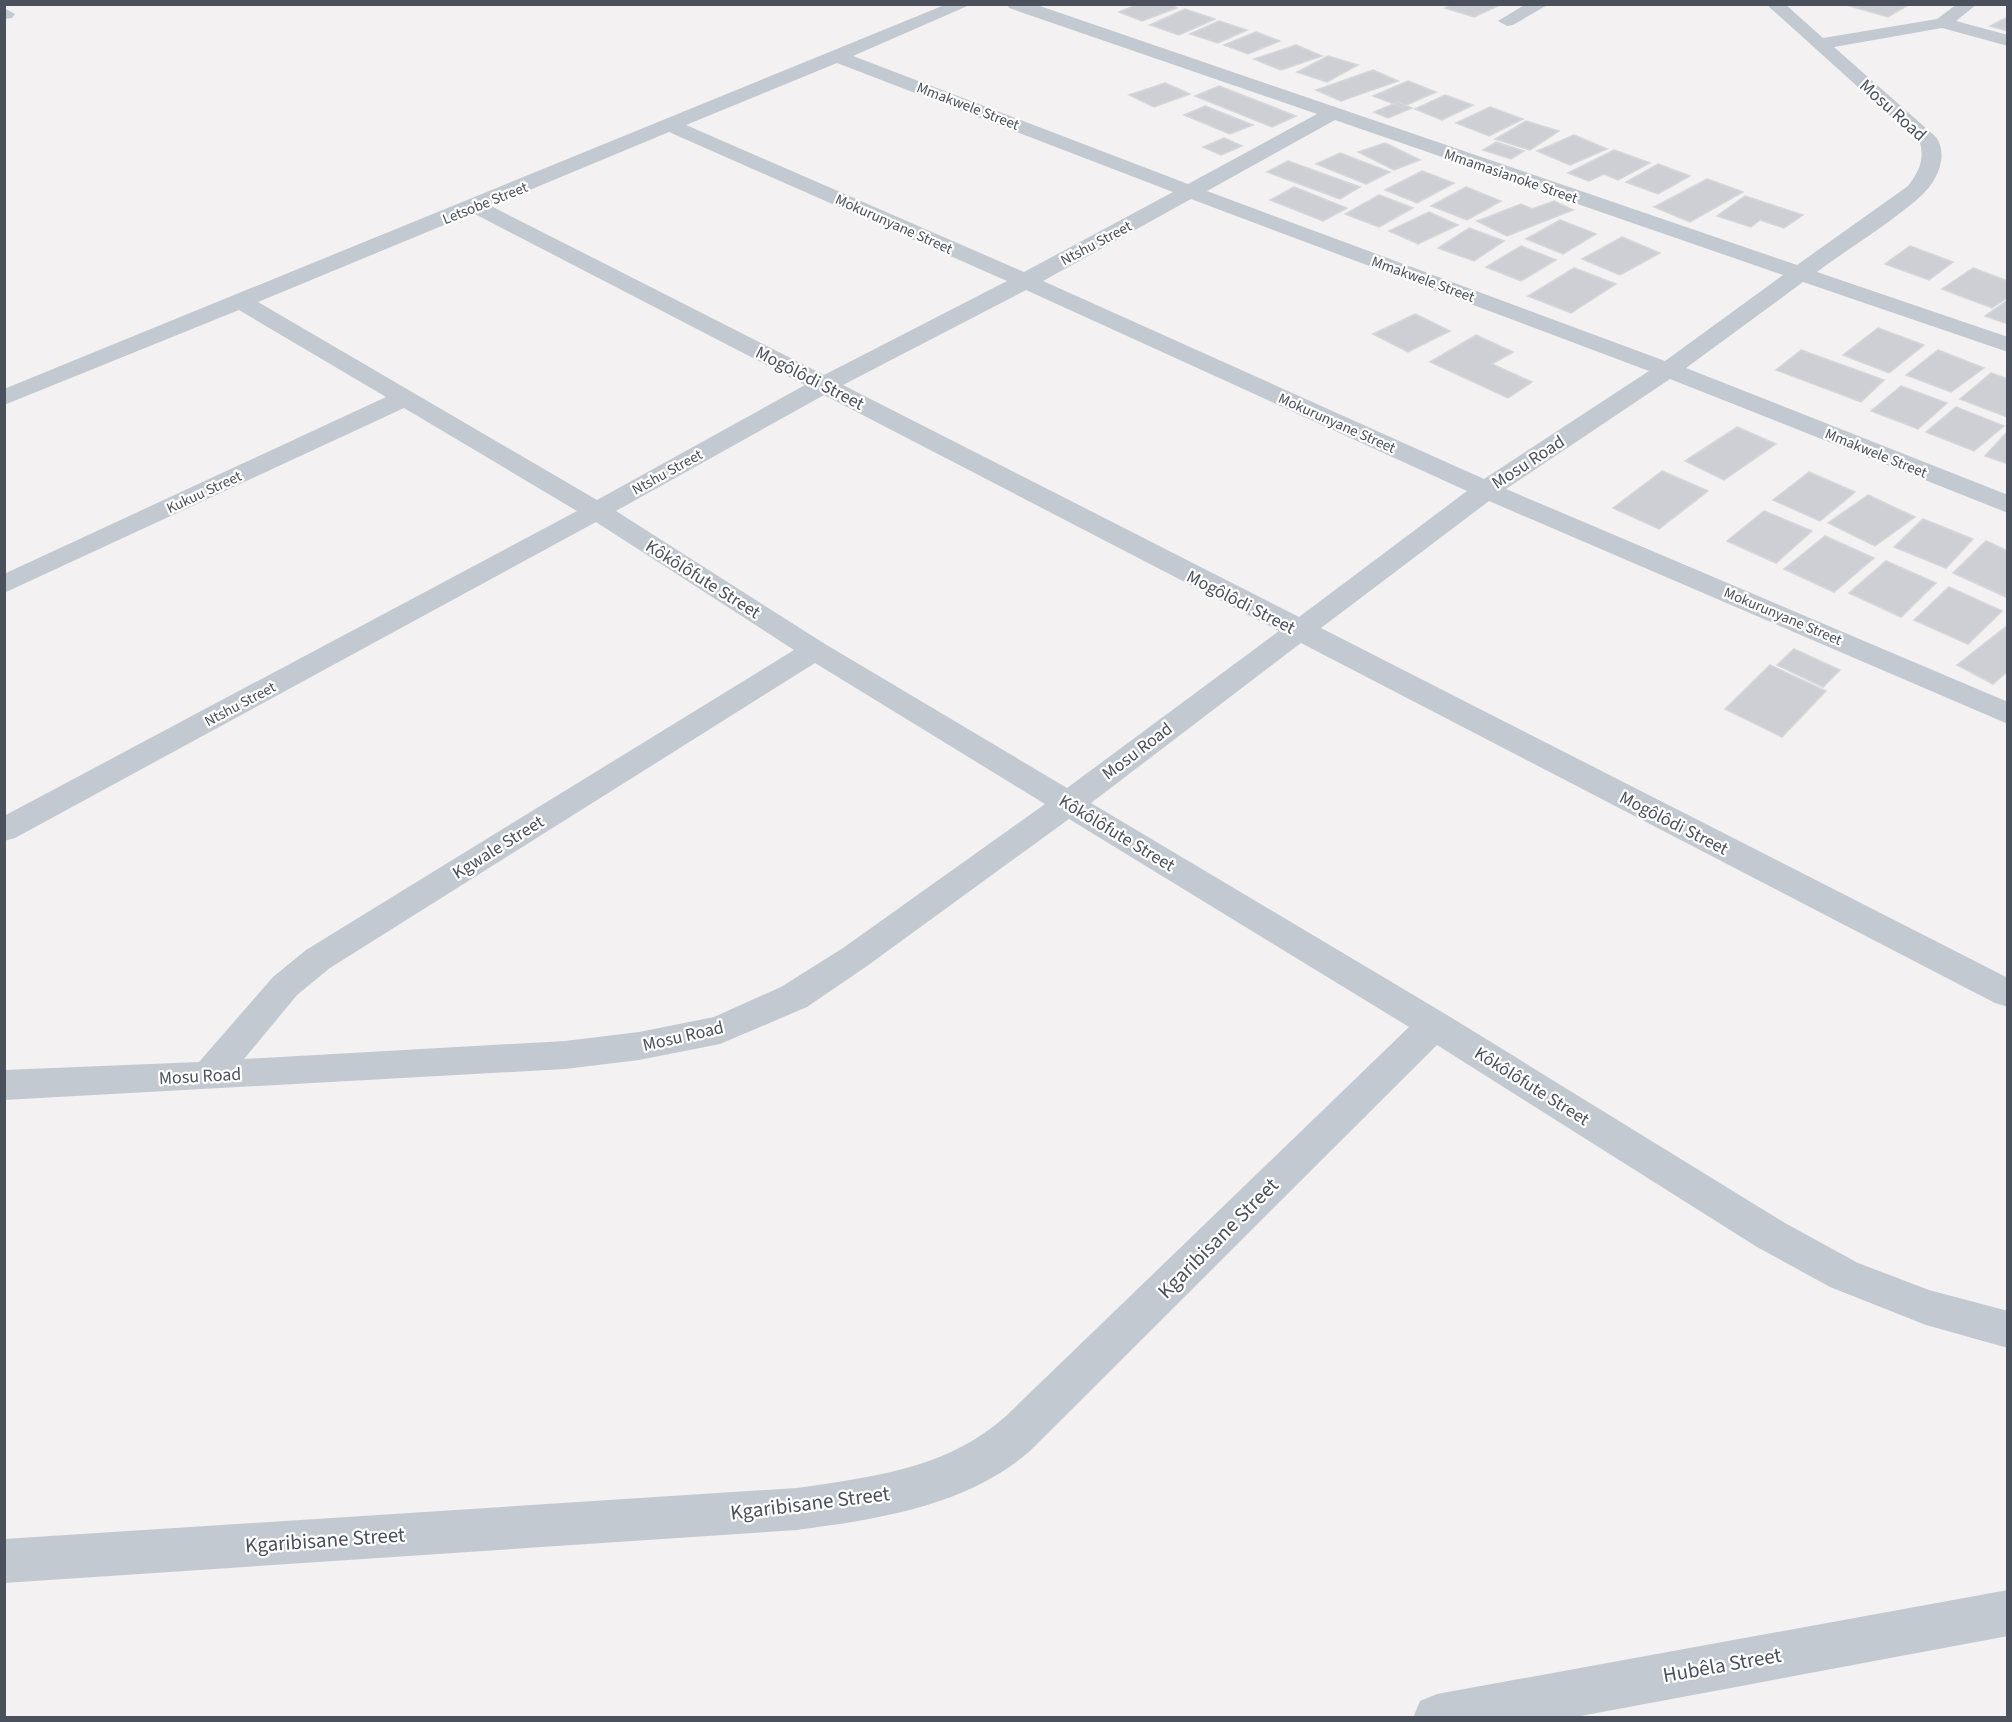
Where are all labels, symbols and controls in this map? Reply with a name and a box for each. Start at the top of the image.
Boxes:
street label: Mosu Road [1854,74,1932,147]
street label: Mmakwele Street [913,77,1022,136]
street label: Mmamasianoke Street [1441,144,1580,209]
street label: Letsobe Street [440,177,531,230]
street label: Mokurunyane Street [832,189,956,260]
street label: Ntshu Street [1057,216,1136,271]
street label: Mmakwele Street [1368,251,1477,308]
street label: Mogôlôdi Street [751,340,868,417]
street label: Mokurunyane Street [1275,388,1399,459]
street label: Mmakwele Street [1822,423,1930,483]
street label: Mosu Road [1487,430,1570,495]
street label: Ntshu Street [628,444,706,500]
street label: Kukuu Street [163,466,245,519]
street label: Kôkôlôfute Street [640,534,765,625]
street label: Mogôlôdi Street [1182,564,1299,641]
street label: Mokurunyane Street [1720,582,1845,651]
street label: Ntshu Street [201,677,280,732]
street label: Mosu Road [1097,717,1178,786]
street label: Mogôlôdi Street [1615,785,1732,862]
street label: Kôkôlôfute Street [1054,789,1179,878]
street label: Kgwale Street [448,809,549,885]
street label: Mosu Road [640,1015,726,1058]
street label: Kôkôlôfute Street [1469,1041,1594,1132]
street label: Mosu Road [158,1062,242,1091]
street label: Kgaribisane Street [1151,1171,1285,1305]
street label: Kgaribisane Street [729,1478,891,1528]
street label: Kgaribisane Street [244,1519,406,1561]
street label: Hubêla Street [1660,1640,1784,1690]

